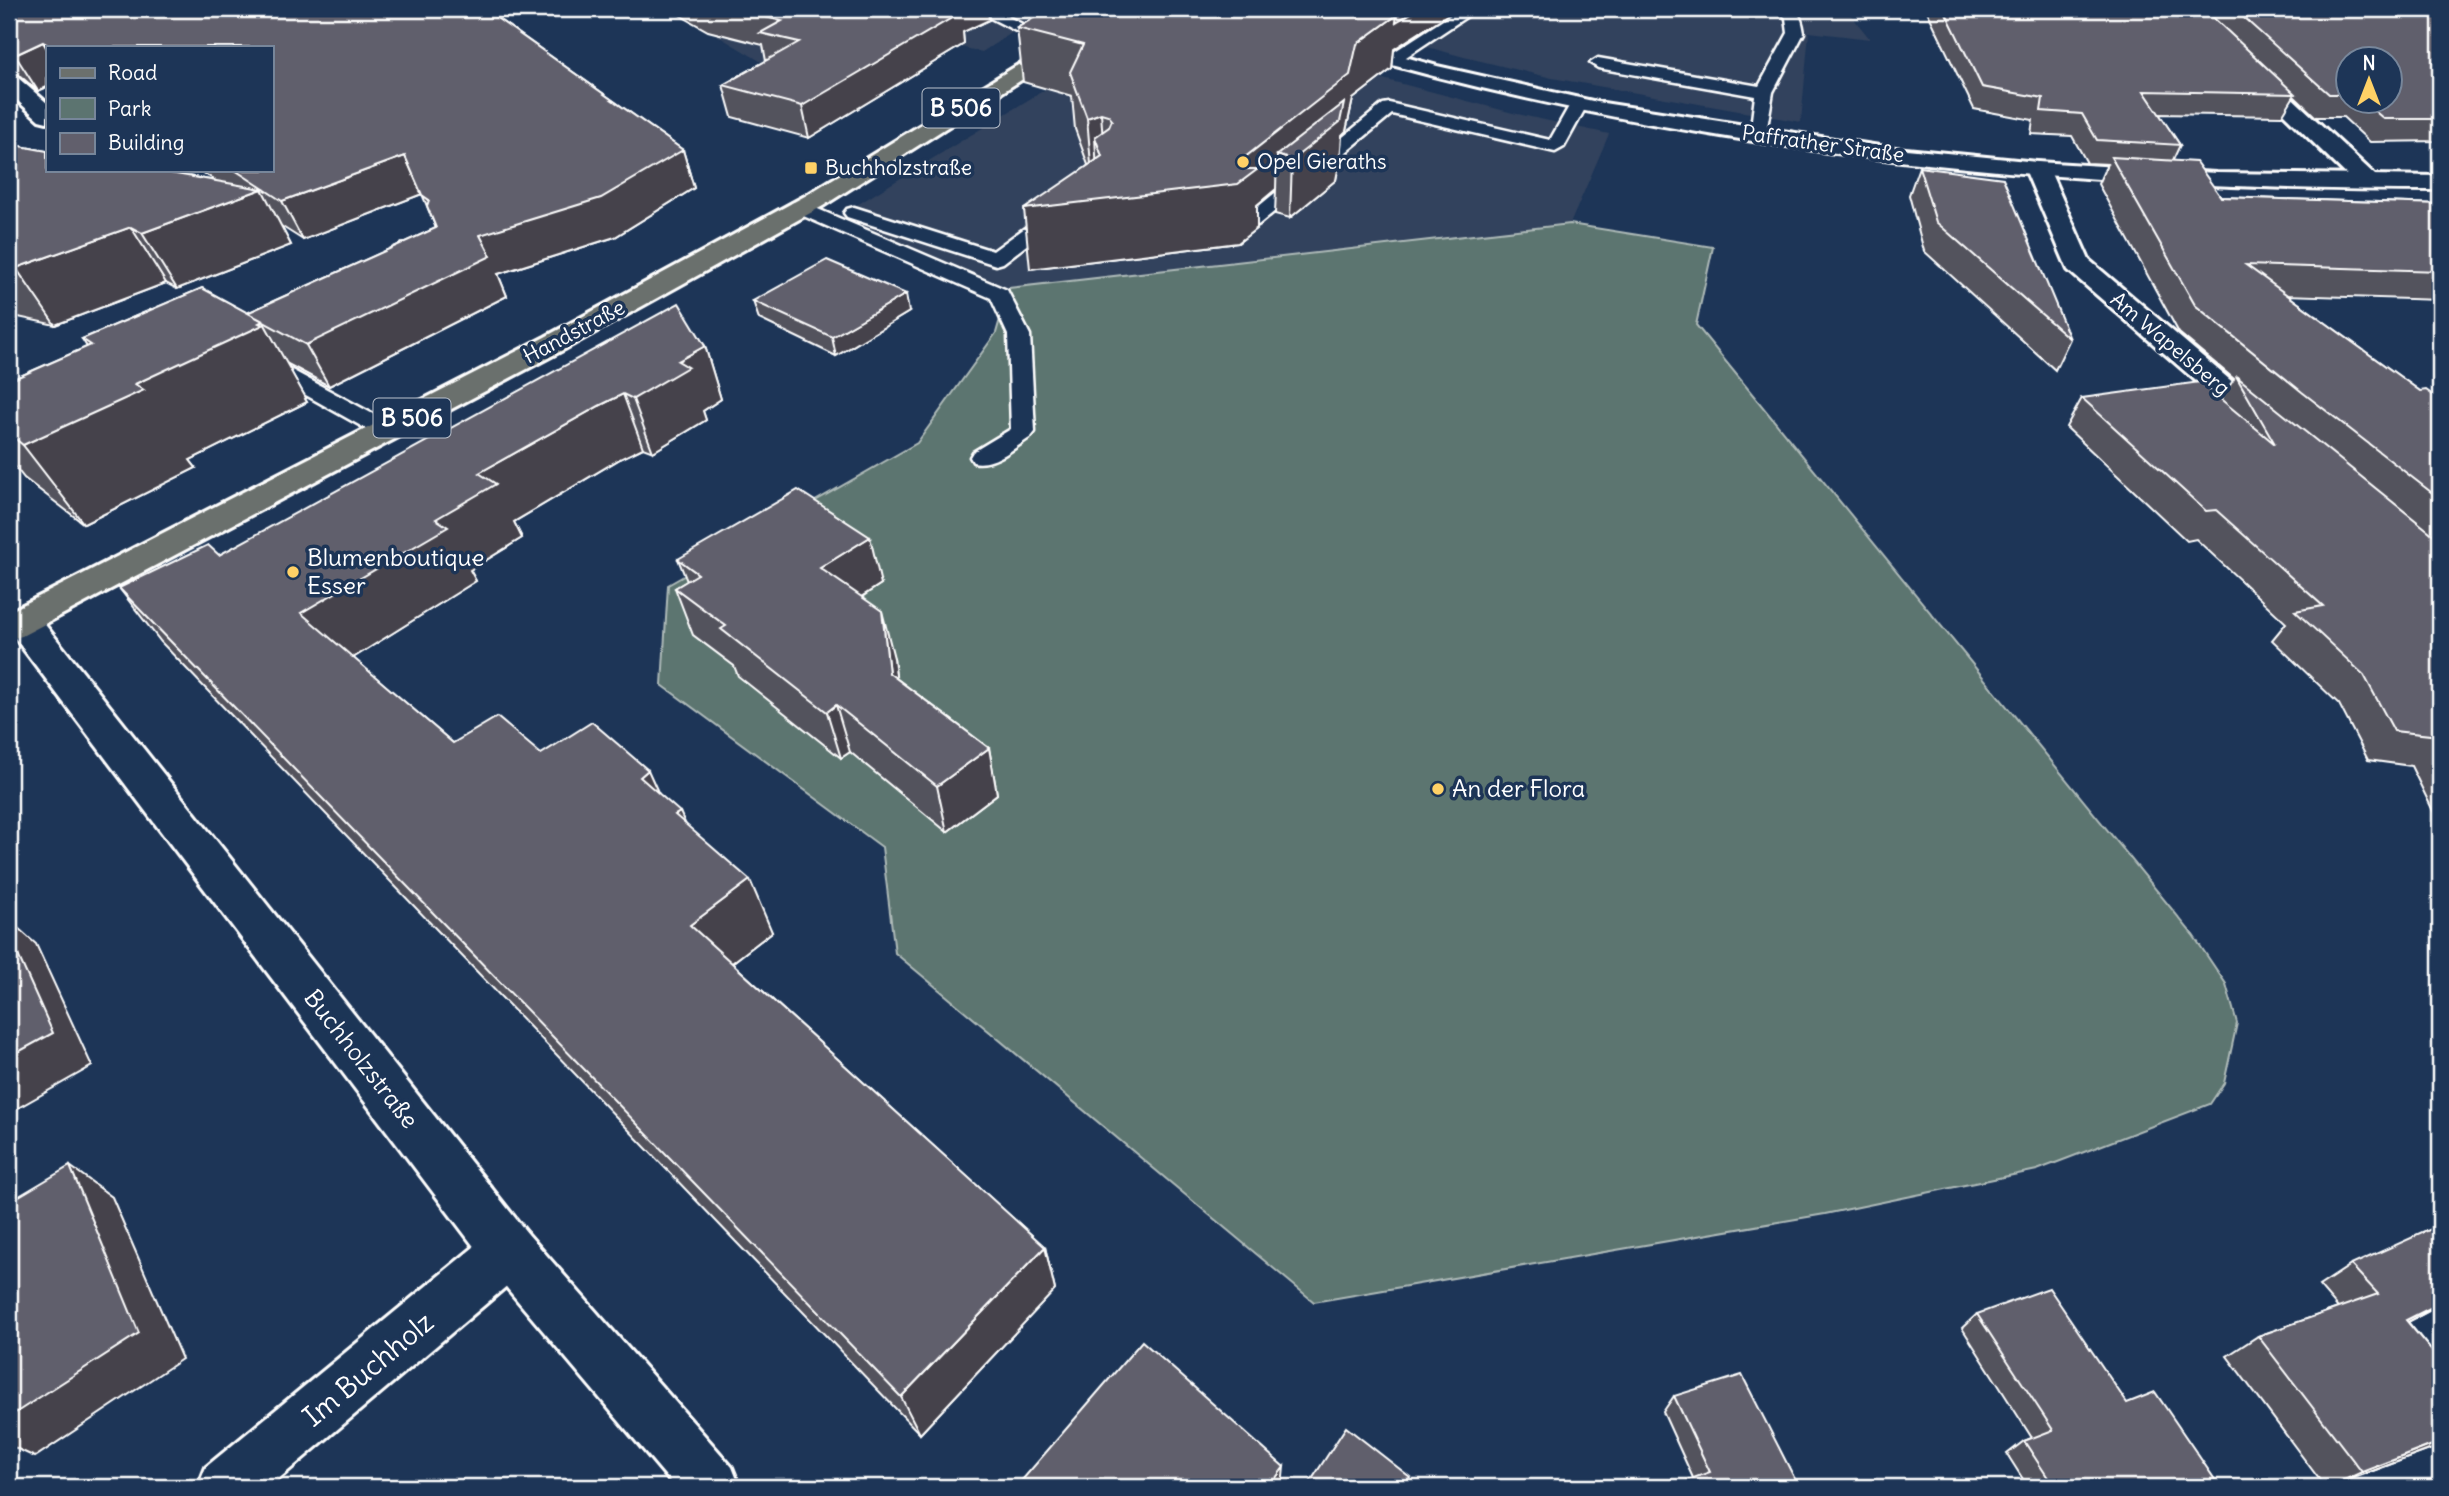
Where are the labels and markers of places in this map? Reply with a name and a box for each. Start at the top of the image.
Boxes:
place label: Opel Gieraths [1257,148,1387,175]
place label: Buchholzstraße [825,154,972,181]
marker: Opel Gieraths [1235,154,1251,170]
marker: Buchholzstraße [803,160,819,176]
place label: Blumenboutique Esser [307,542,484,600]
marker: Blumenboutique Esser [285,564,301,580]
place label: An der Flora [1452,773,1585,803]
marker: An der Flora [1430,781,1446,797]

